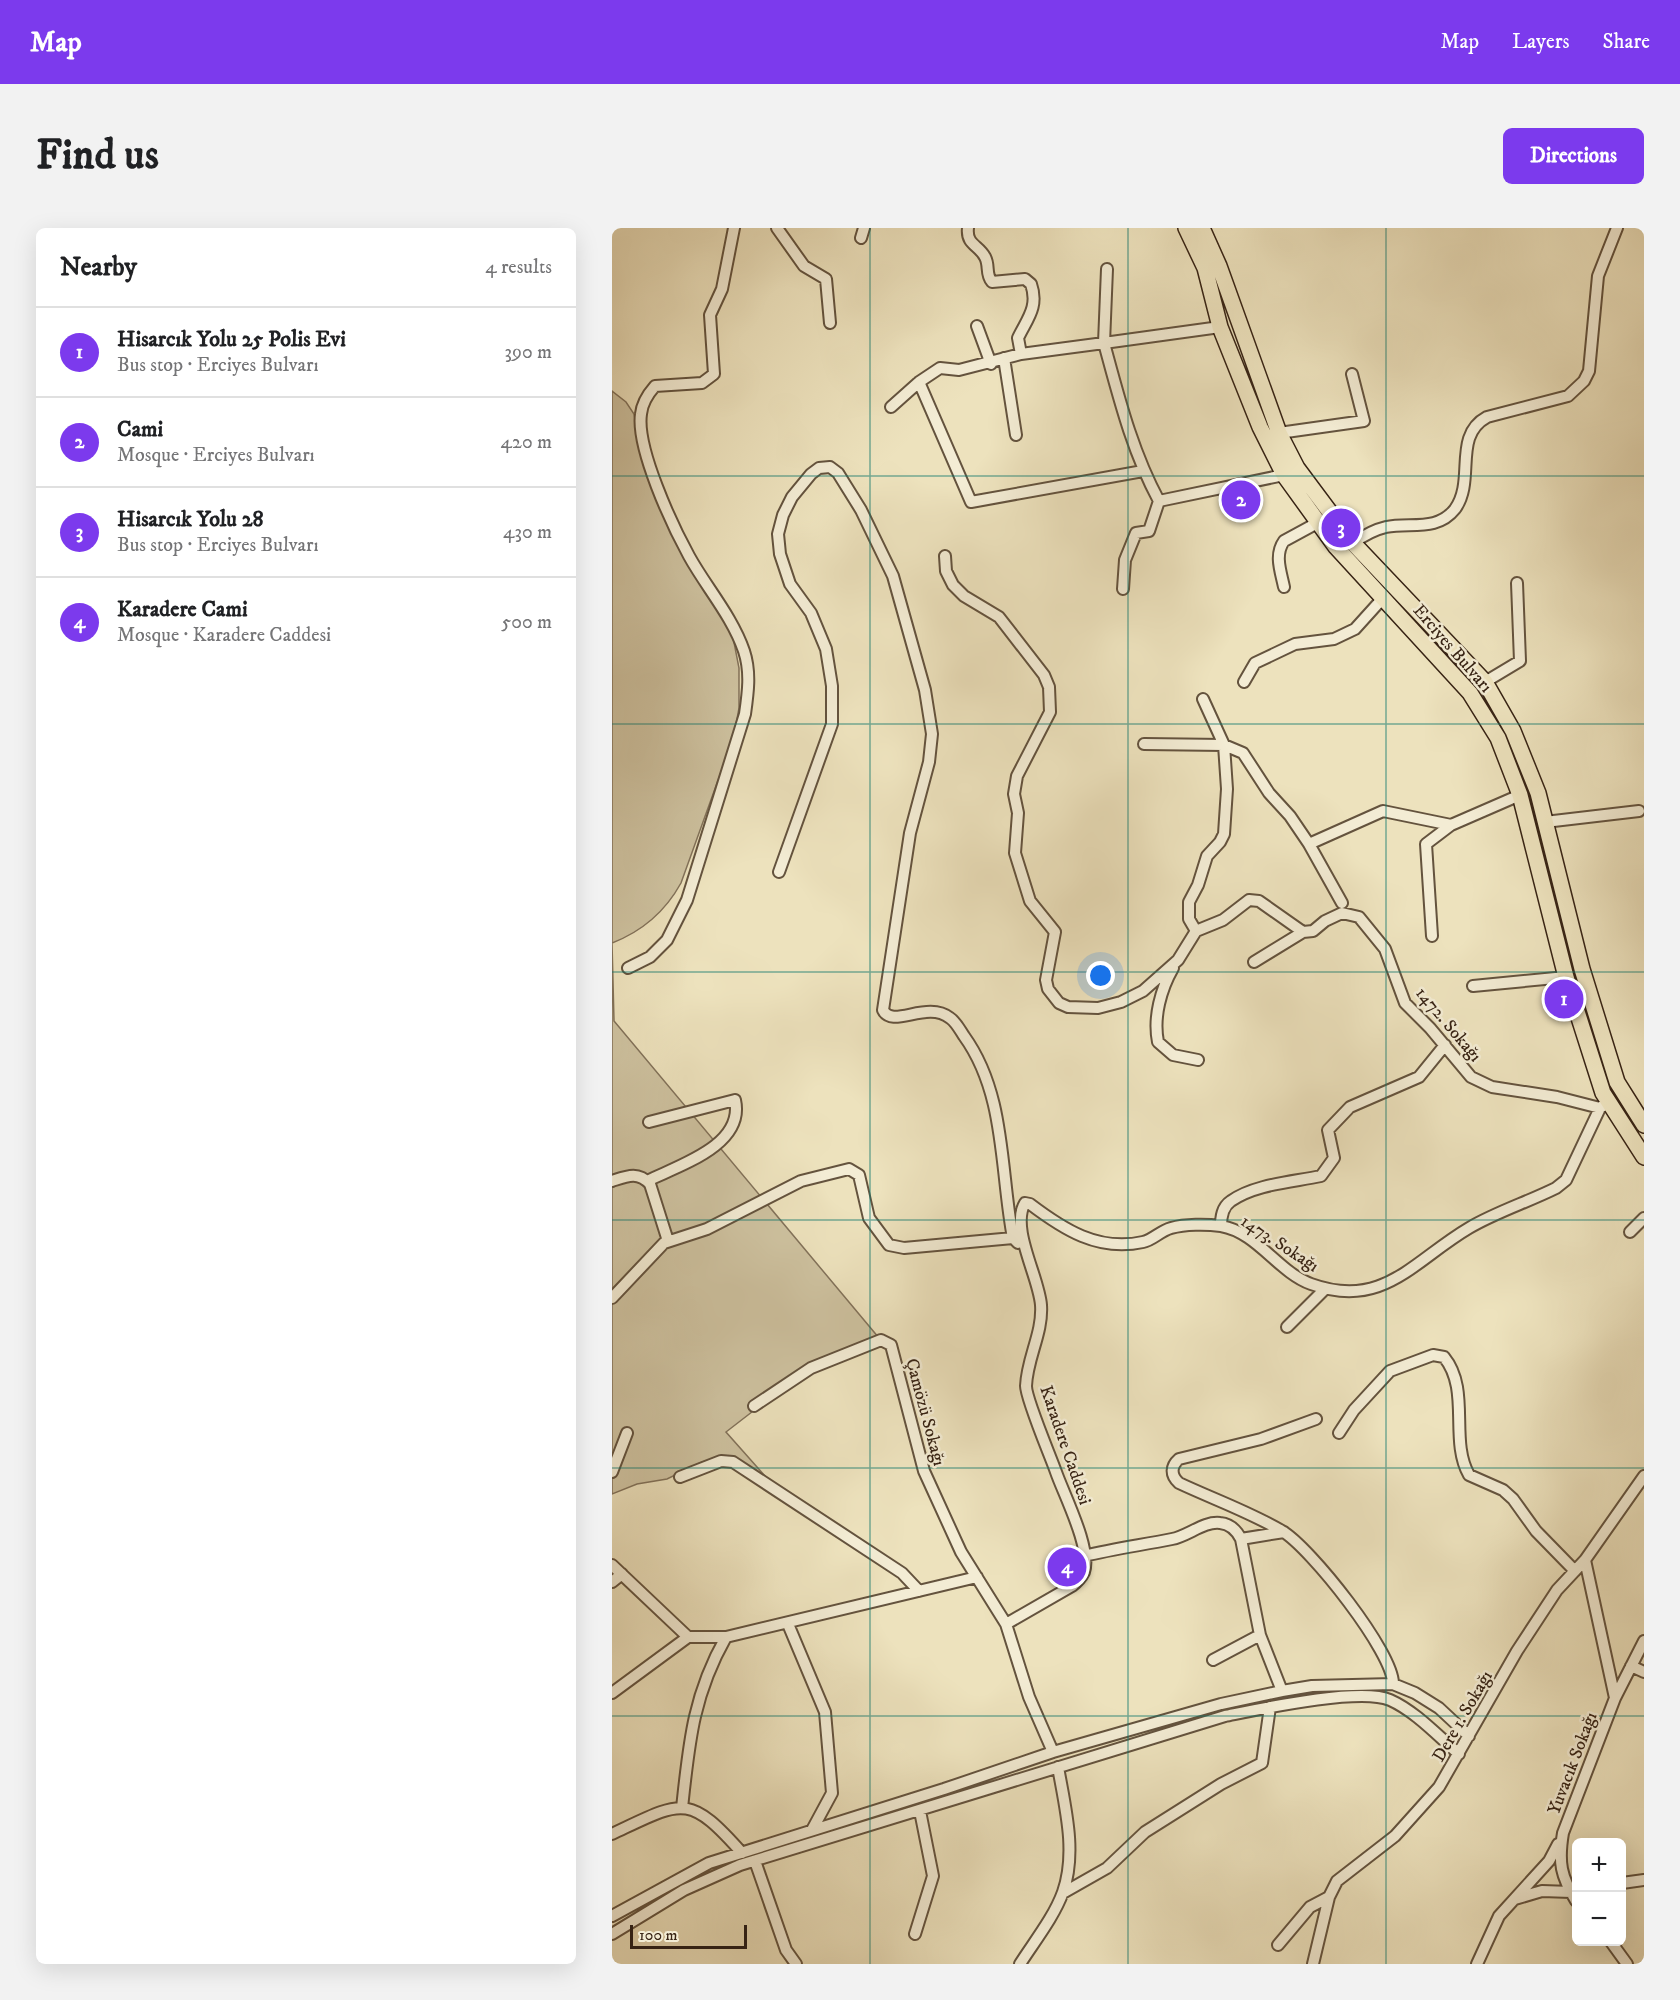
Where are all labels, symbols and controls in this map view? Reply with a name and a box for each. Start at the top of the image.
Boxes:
text: Map [30,25,82,60]
text: Map [1440,29,1479,55]
text: Layers [1512,29,1570,55]
text: Share [1603,29,1650,55]
button: Directions [1503,128,1644,184]
text: Find us [36,130,159,182]
text: Nearby [60,251,137,284]
text: 4 results [485,255,552,280]
text: Hisarcık Yolu 25 Polis Evi [117,326,346,353]
text: 1 [76,340,83,365]
text: 390 m [504,340,552,365]
text: Bus stop · Erciyes Bulvarı [117,353,319,378]
text: Cami [117,416,163,443]
text: 2 [75,430,84,455]
text: 420 m [501,430,552,455]
text: Mosque · Erciyes Bulvarı [117,443,315,468]
pin: 2 [1222,478,1260,522]
text: Hisarcık Yolu 28 [117,506,264,533]
pin: 3 [1322,506,1360,550]
text: 3 [76,520,83,545]
text: 430 m [503,520,552,545]
text: Bus stop · Erciyes Bulvarı [117,533,319,558]
text: Karadere Cami [117,596,248,623]
street label: Erciyes Bulvarı [1408,600,1497,697]
text: 4 [74,610,85,635]
text: 500 m [501,610,552,635]
text: Mosque · Karadere Caddesi [117,623,331,648]
your location [1086,961,1115,990]
pin: 1 [1544,976,1584,1022]
street label: 1472. Sokağı [1410,983,1486,1067]
street label: 1473. Sokağı [1236,1210,1323,1277]
street label: Çamözü Sokağı [900,1356,950,1468]
street label: Karadere Caddesi [1034,1383,1096,1508]
pin: 4 [1048,1544,1086,1590]
street label: Dere 1. Sokağı [1428,1667,1498,1766]
street label: Yuvacık Sokağı [1543,1709,1603,1818]
map controls [1572,1838,1626,1946]
button: + [1572,1838,1626,1892]
button: − [1572,1892,1626,1946]
scale bar [630,1922,747,1950]
text: 100 m [639,1925,678,1945]

